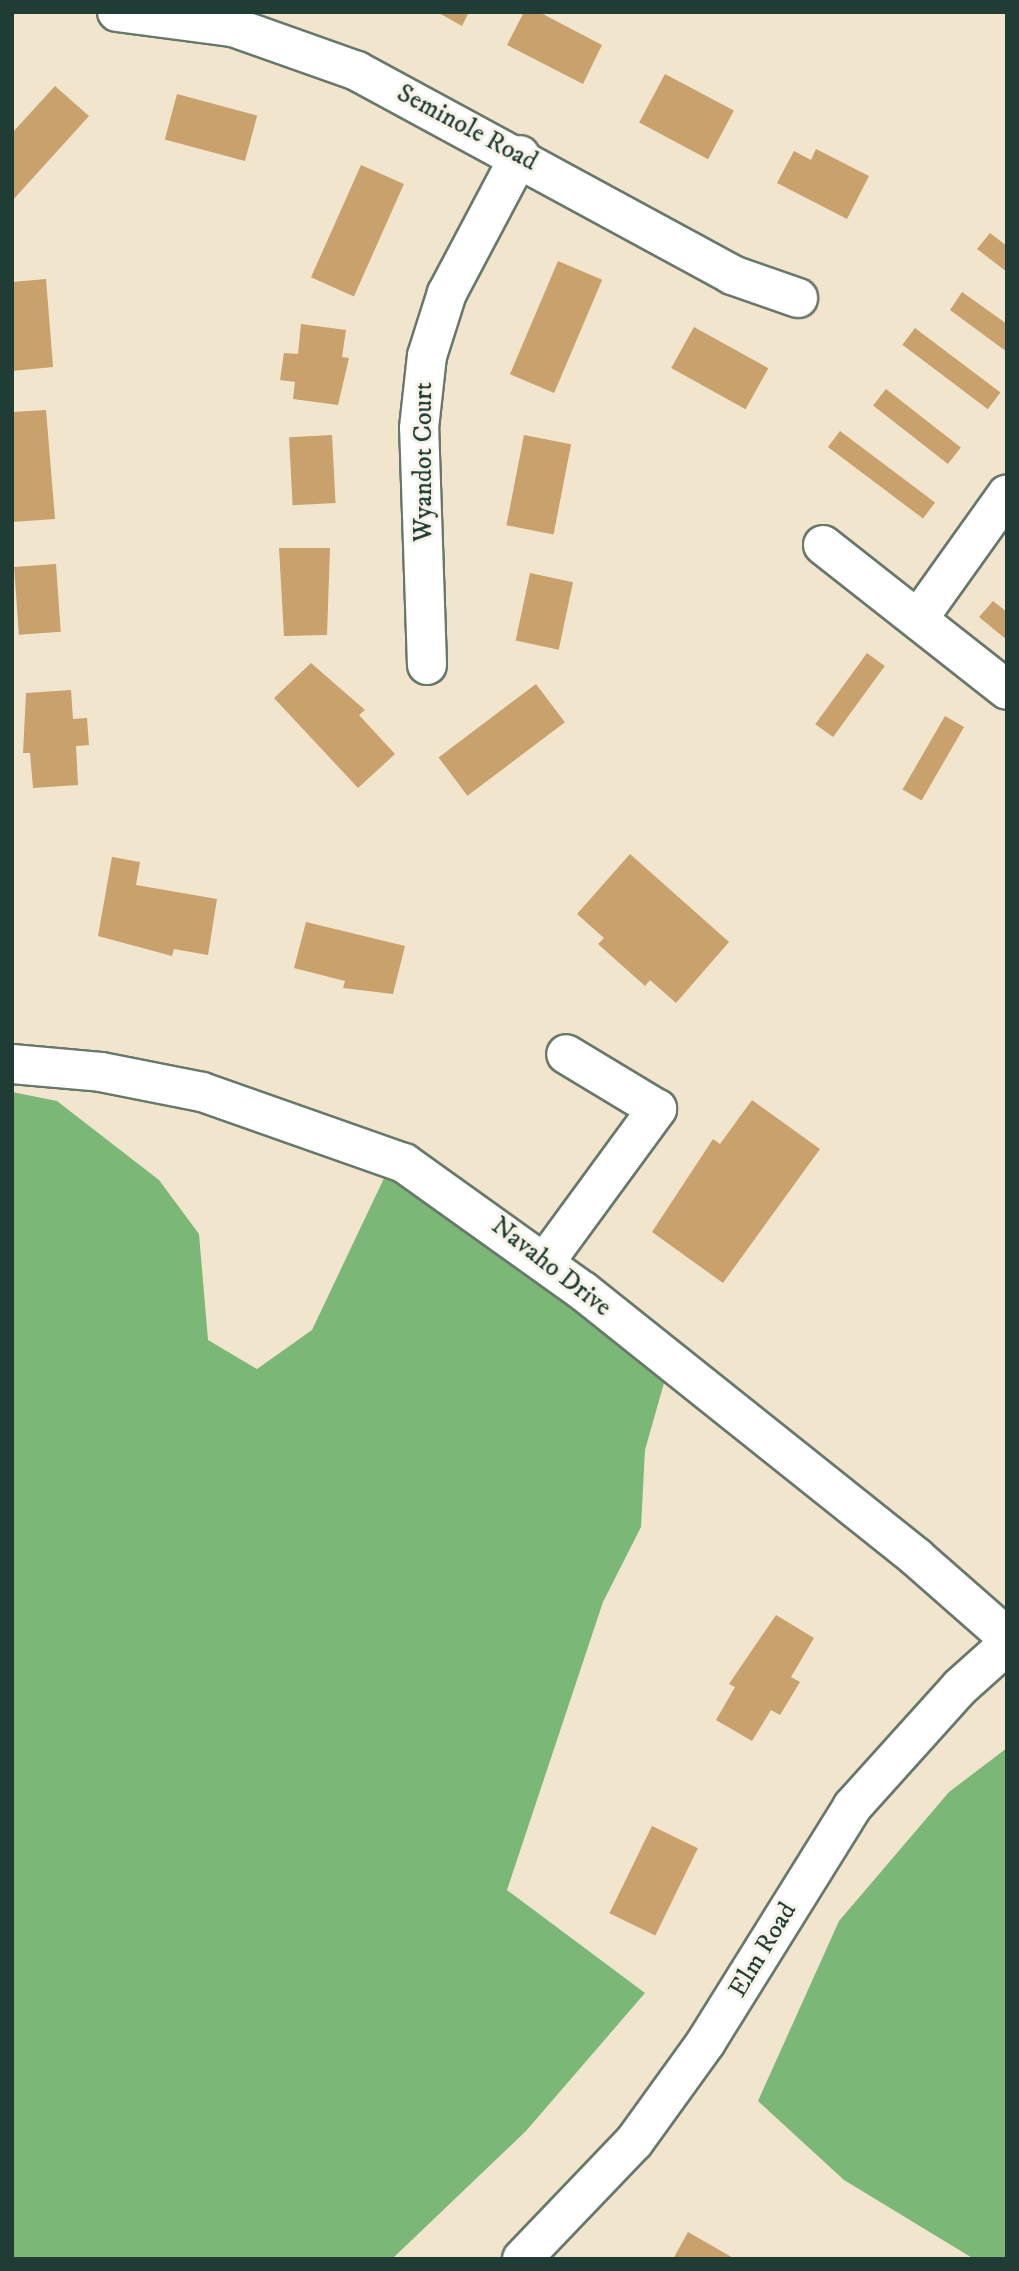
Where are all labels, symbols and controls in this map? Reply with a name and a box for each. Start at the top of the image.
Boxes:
street label: Seminole Road [391,78,543,178]
street label: Wyandot Court [408,382,440,542]
street label: Navaho Drive [485,1210,617,1324]
street label: Elm Road [723,1897,803,2003]

